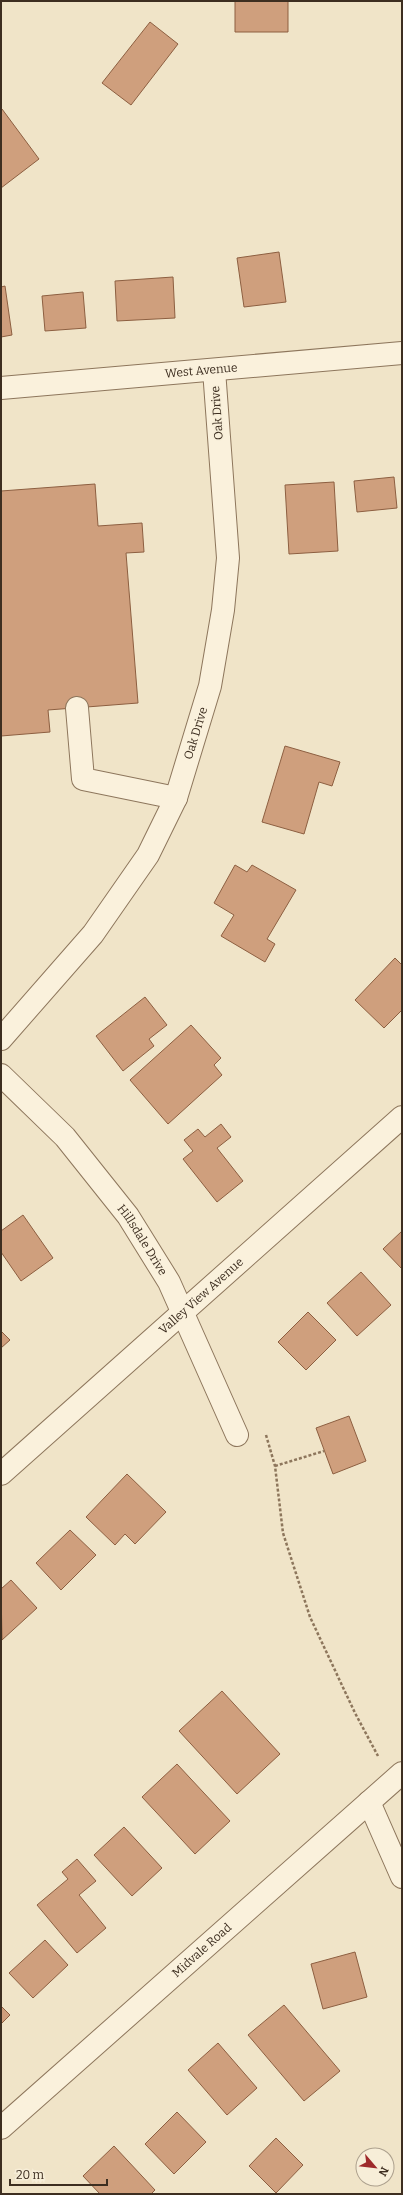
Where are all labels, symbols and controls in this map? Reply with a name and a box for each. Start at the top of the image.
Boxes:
street label: West Avenue [164,360,238,381]
street label: Oak Drive [208,386,226,440]
street label: Oak Drive [181,705,210,761]
street label: Hillsdale Drive [114,1202,170,1278]
street label: Valley View Avenue [156,1255,246,1337]
street label: Midvale Road [169,1920,234,1980]
north arrow [355,2147,395,2187]
scale bar [10,2161,107,2187]
text: N [375,2165,391,2179]
text: 20 m [16,2168,45,2182]

